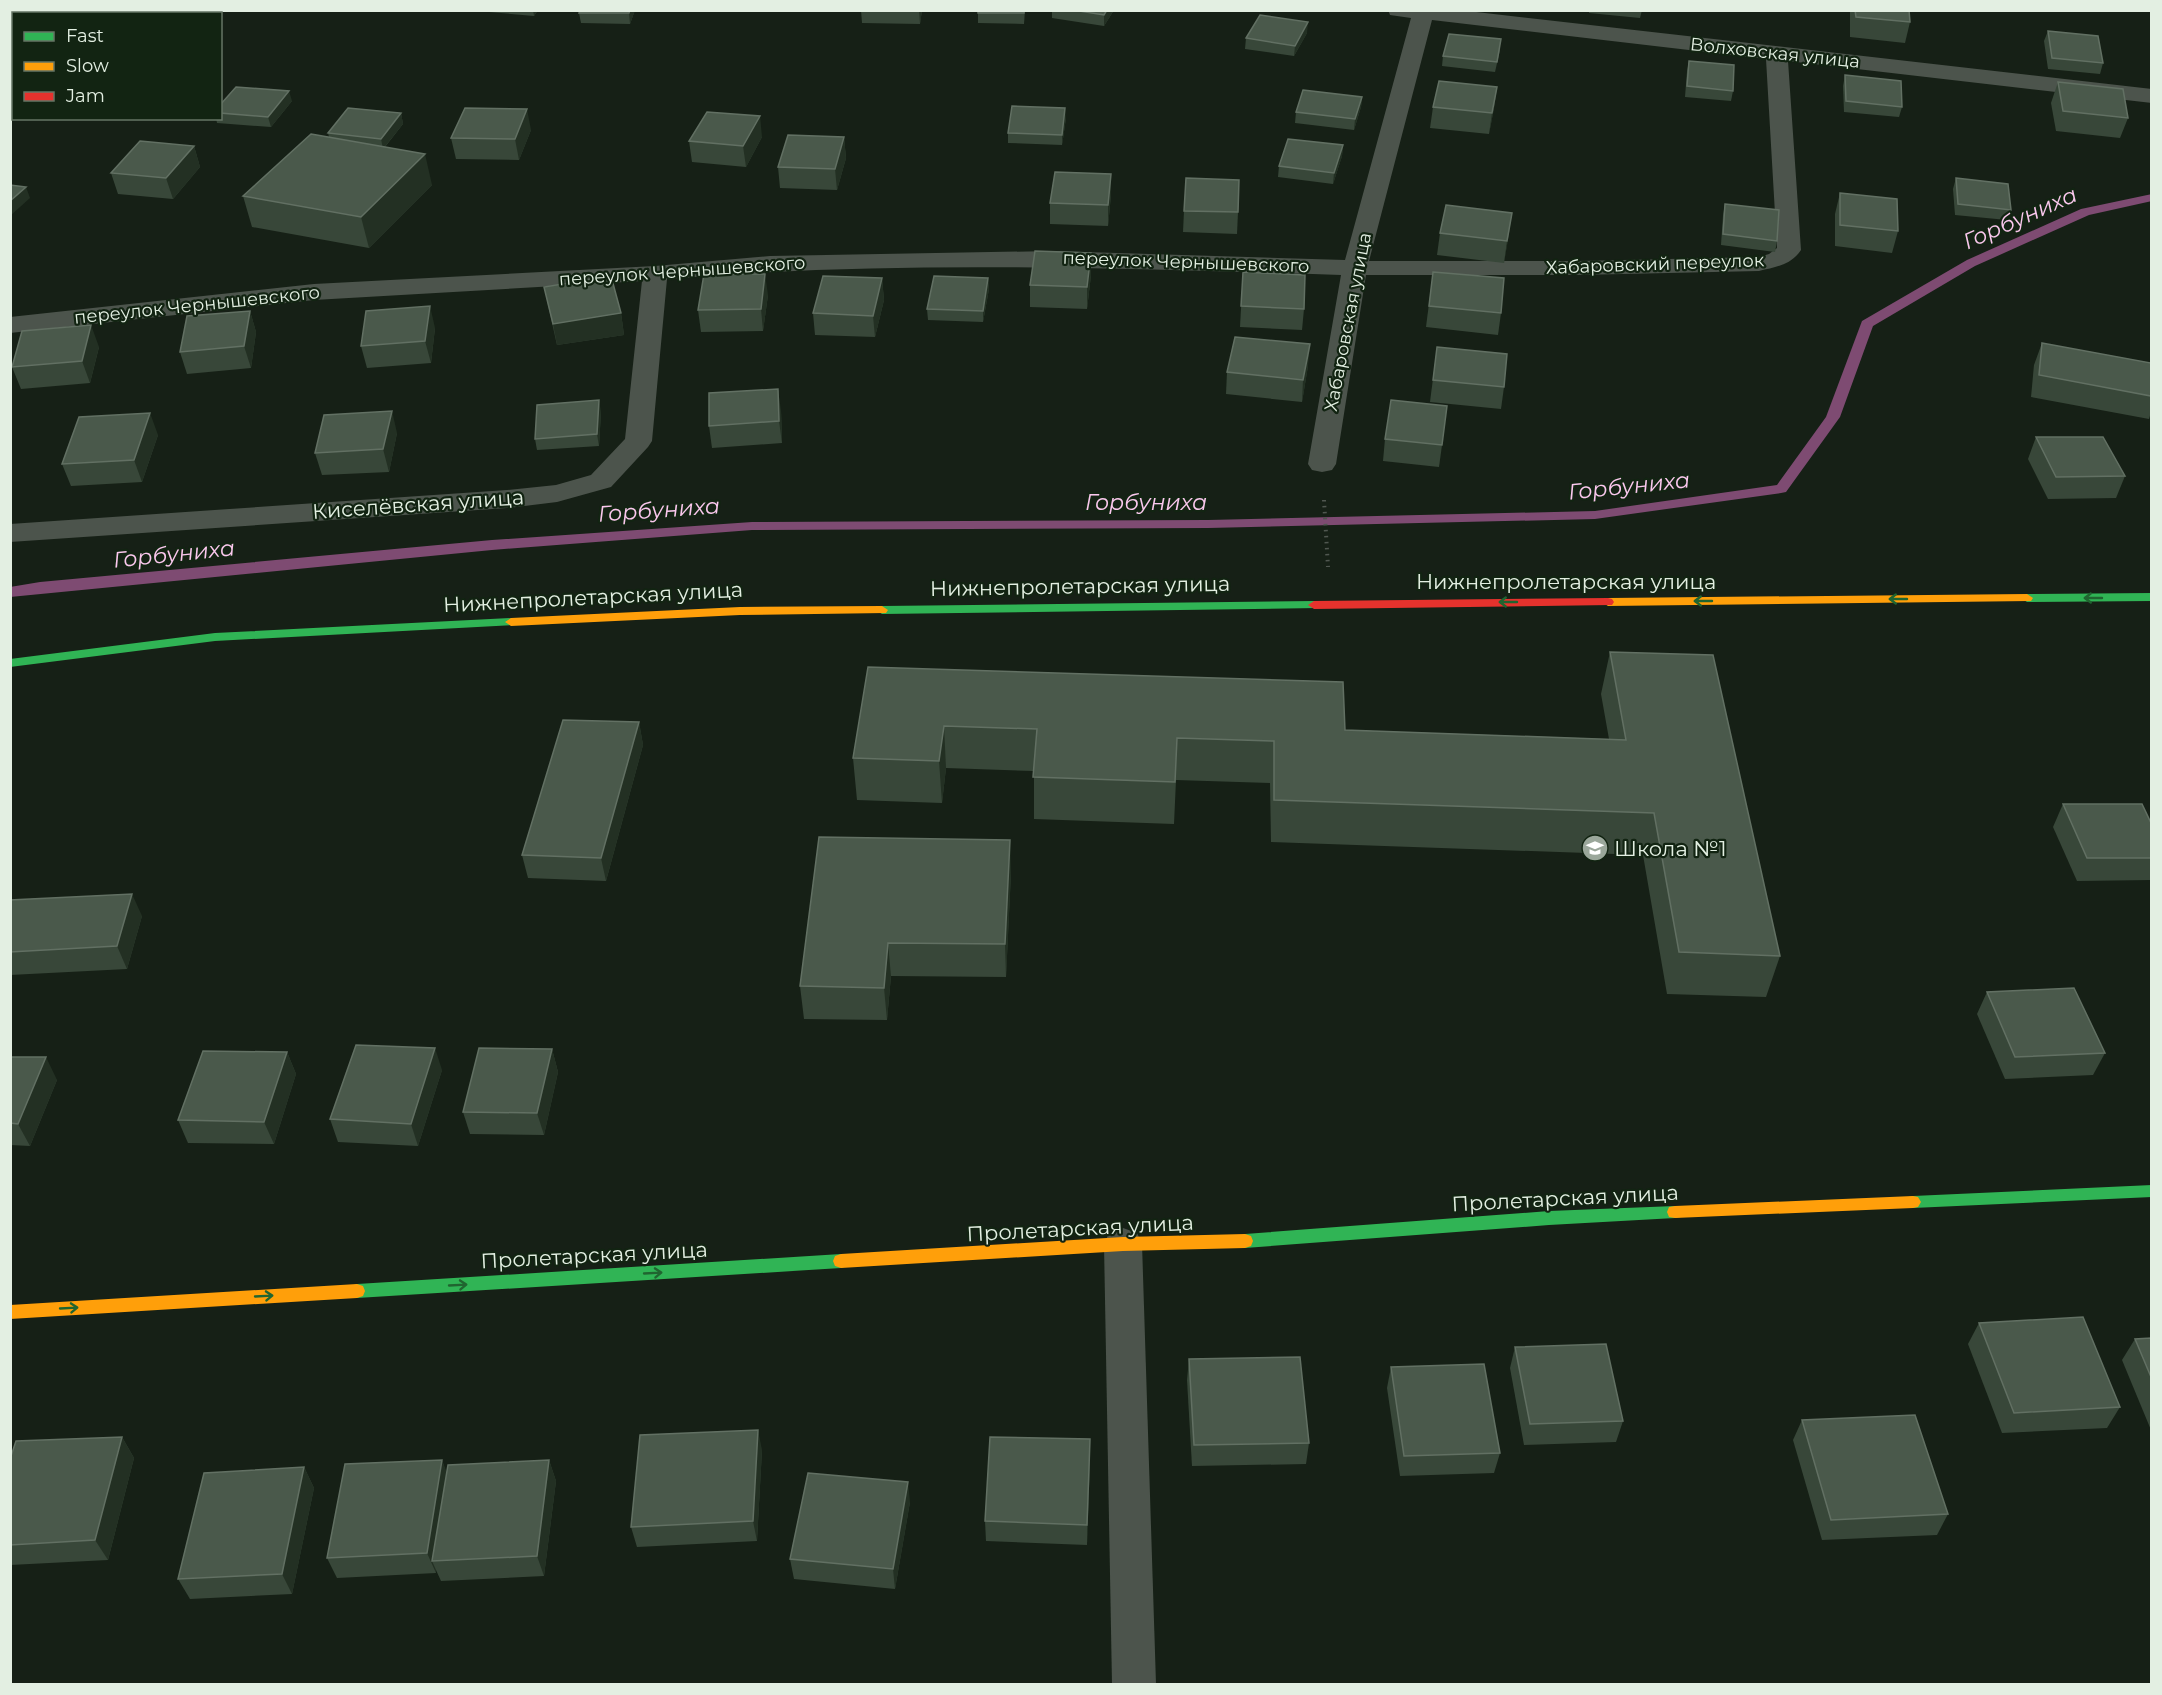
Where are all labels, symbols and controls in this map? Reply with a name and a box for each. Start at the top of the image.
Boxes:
legend [12,12,222,120]
text: Fast [66,25,104,47]
street label: Волховская улица [1689,33,1861,73]
text: Slow [66,55,109,77]
text: Jam [65,85,105,107]
water label: Горбуниха [1959,181,2081,255]
street label: Хабаровская улица [1320,231,1376,413]
street label: переулок Чернышевского [1062,247,1310,277]
street label: Хабаровский переулок [1545,249,1765,279]
street label: переулок Чернышевского [558,251,806,291]
street label: переулок Чернышевского [73,281,321,329]
water label: Горбуниха [1567,466,1691,506]
street label: Киселёвская улица [311,484,525,524]
water label: Горбуниха [1085,489,1207,516]
water label: Горбуниха [597,492,721,528]
water label: Горбуниха [112,534,236,574]
street label: Нижнепролетарская улица [1416,569,1716,594]
street label: Нижнепролетарская улица [930,571,1230,601]
street label: Нижнепролетарская улица [442,577,744,617]
one-way arrow [2084,592,2104,604]
one-way arrow [1889,593,1909,605]
one-way arrow [1694,595,1714,607]
one-way arrow [1499,597,1519,608]
school or university icon: Школа №1 [1580,833,1610,863]
place label: Школа №1 [1614,836,1727,861]
street label: Пролетарская улица [1451,1180,1679,1216]
street label: Пролетарская улица [966,1210,1194,1246]
street label: Пролетарская улица [480,1237,708,1273]
one-way arrow [642,1267,662,1278]
one-way arrow [448,1279,468,1290]
one-way arrow [253,1291,273,1302]
one-way arrow [58,1303,78,1314]

